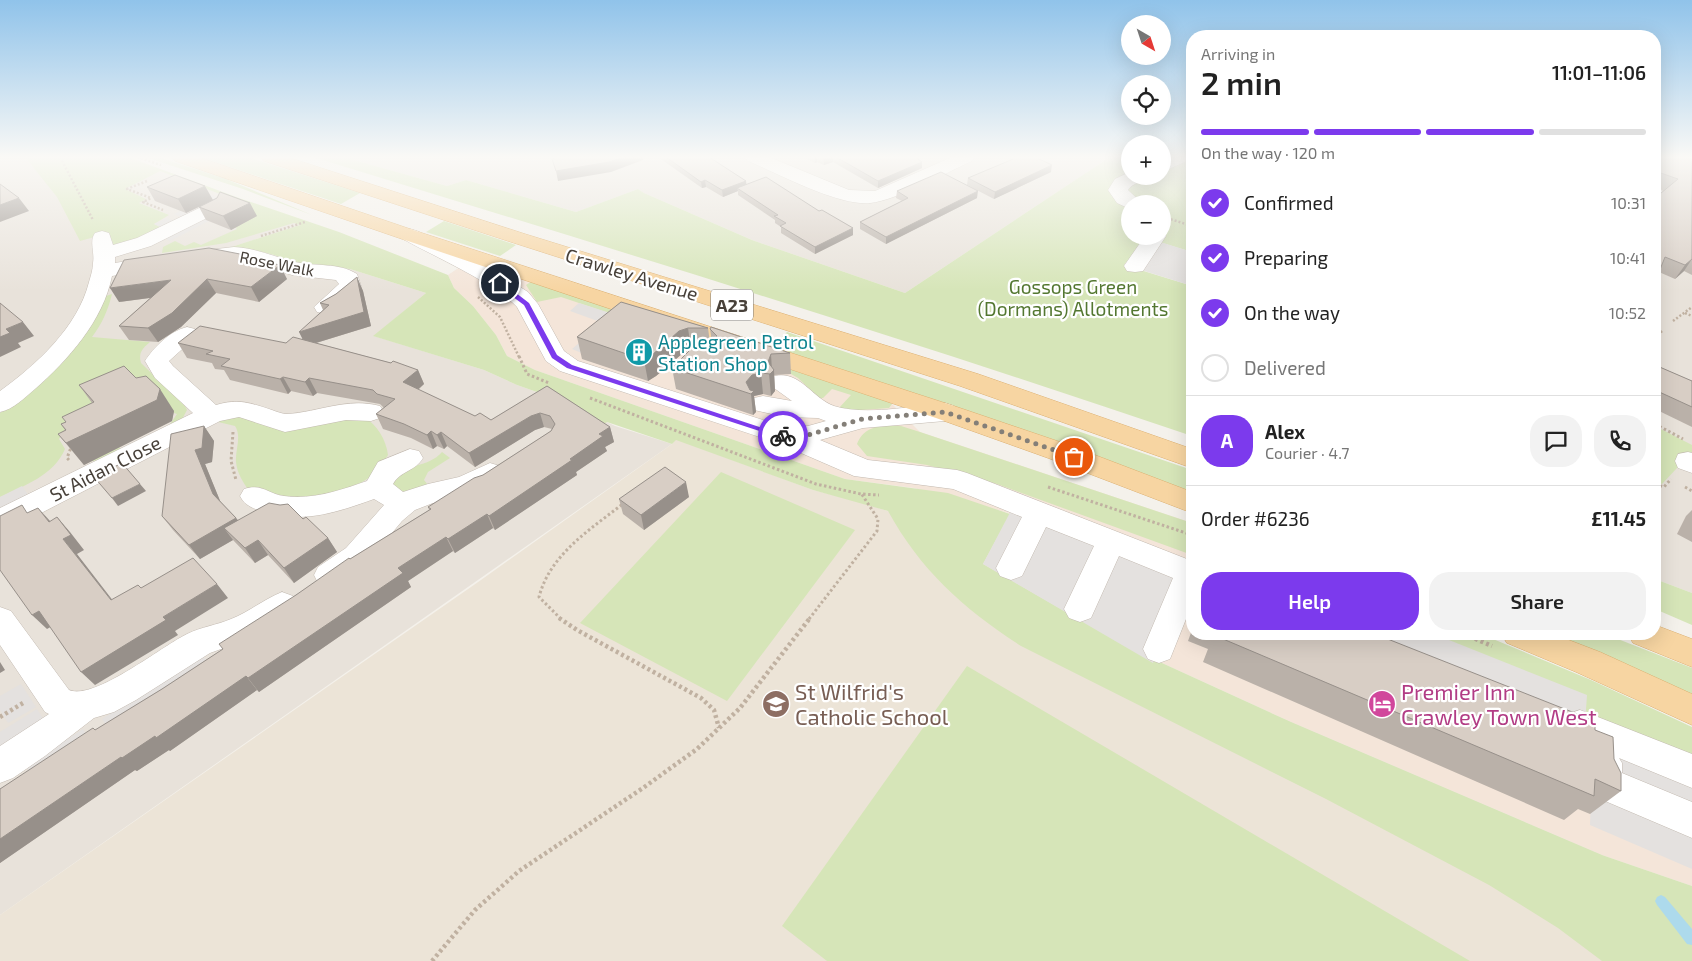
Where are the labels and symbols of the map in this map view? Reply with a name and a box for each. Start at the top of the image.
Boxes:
north arrow [1121,15,1171,65]
street label: Crawley Avenue [563,243,701,305]
street label: Rose Walk [238,246,316,280]
pin [479,262,521,304]
park label: Gossops Green (Dormans) Allotments [978,275,1168,320]
road number: A23 [711,290,753,320]
place label: Applegreen Petrol Station Shop [658,330,814,375]
building icon: Applegreen Petrol Station Shop [624,337,654,367]
courier [758,411,808,461]
street label: St Aidan Close [46,430,164,506]
pin [1053,436,1095,478]
place label: St Wilfrid's Catholic School [795,678,949,729]
place label: Premier Inn Crawley Town West [1401,678,1597,729]
school or university icon: St Wilfrid's Catholic School [761,689,791,719]
hotel icon: Premier Inn Crawley Town West [1367,689,1397,719]

